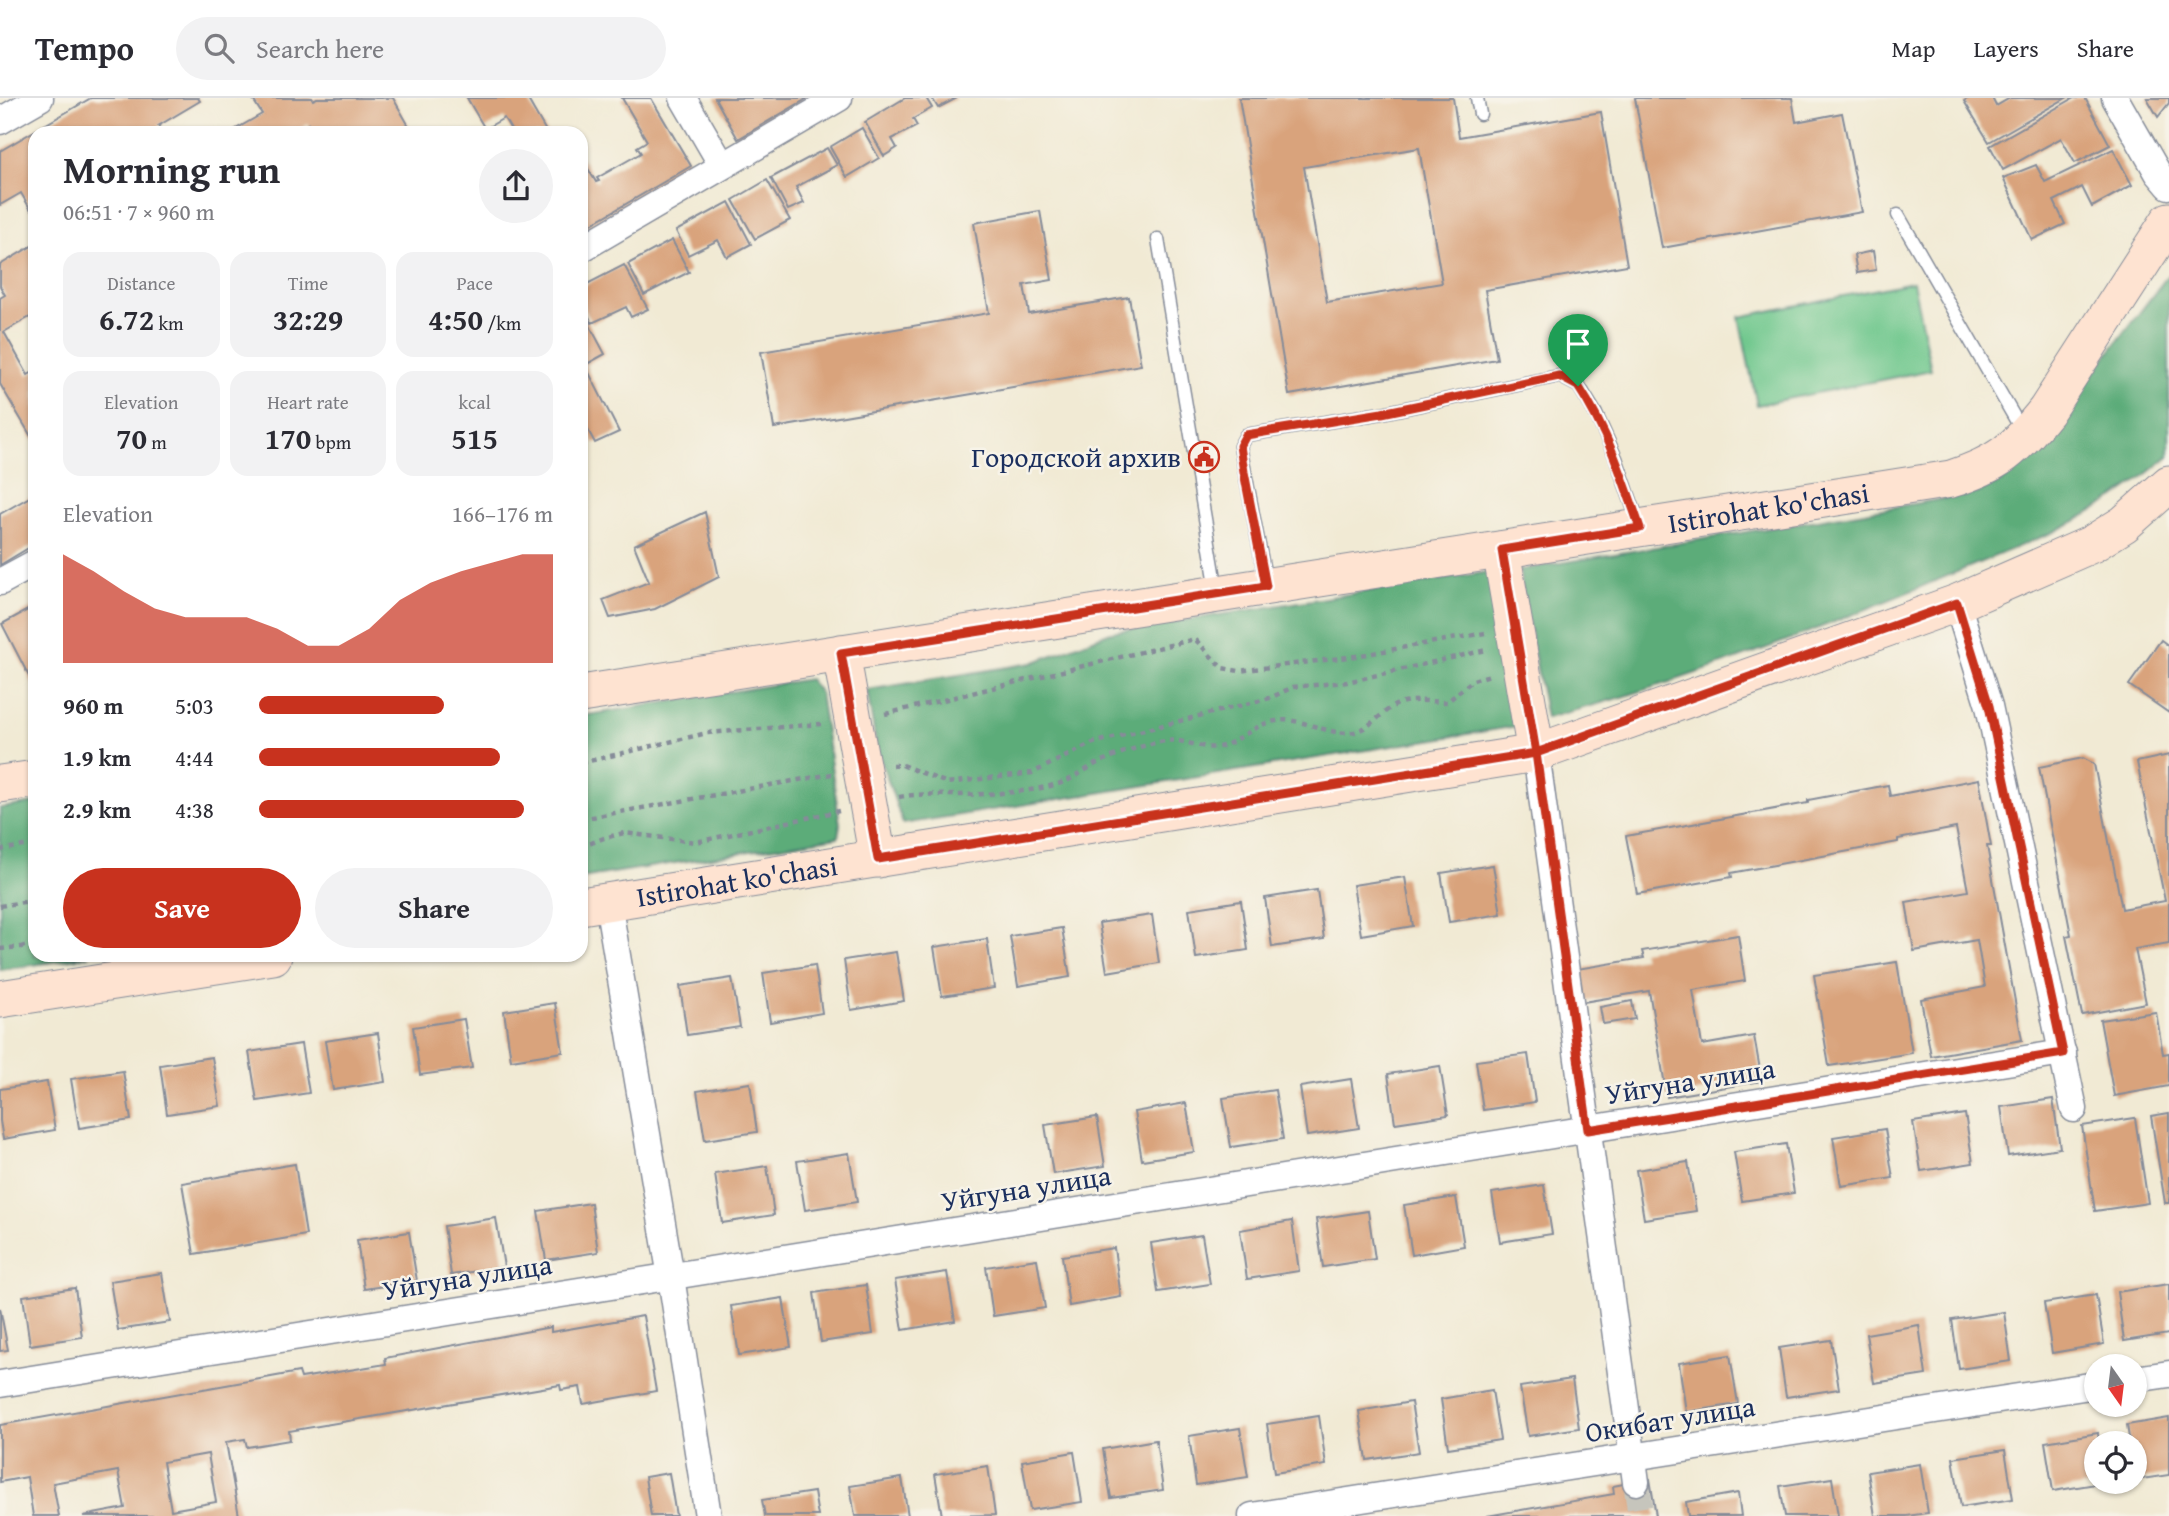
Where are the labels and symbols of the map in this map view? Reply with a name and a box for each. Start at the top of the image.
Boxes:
pin [1548,314,1608,386]
place label: Городской архив [971,436,1181,477]
public building icon: Городской архив [1187,440,1221,474]
street label: Istirohat ko'chasi [1665,471,1872,543]
street label: Istirohat ko'chasi [633,844,841,917]
street label: Уйгуна улица [1602,1047,1778,1114]
street label: Уйгуна улица [938,1154,1114,1221]
street label: Уйгуна улица [379,1243,555,1310]
north arrow [2084,1354,2147,1418]
street label: Окибат улица [1582,1385,1758,1452]

